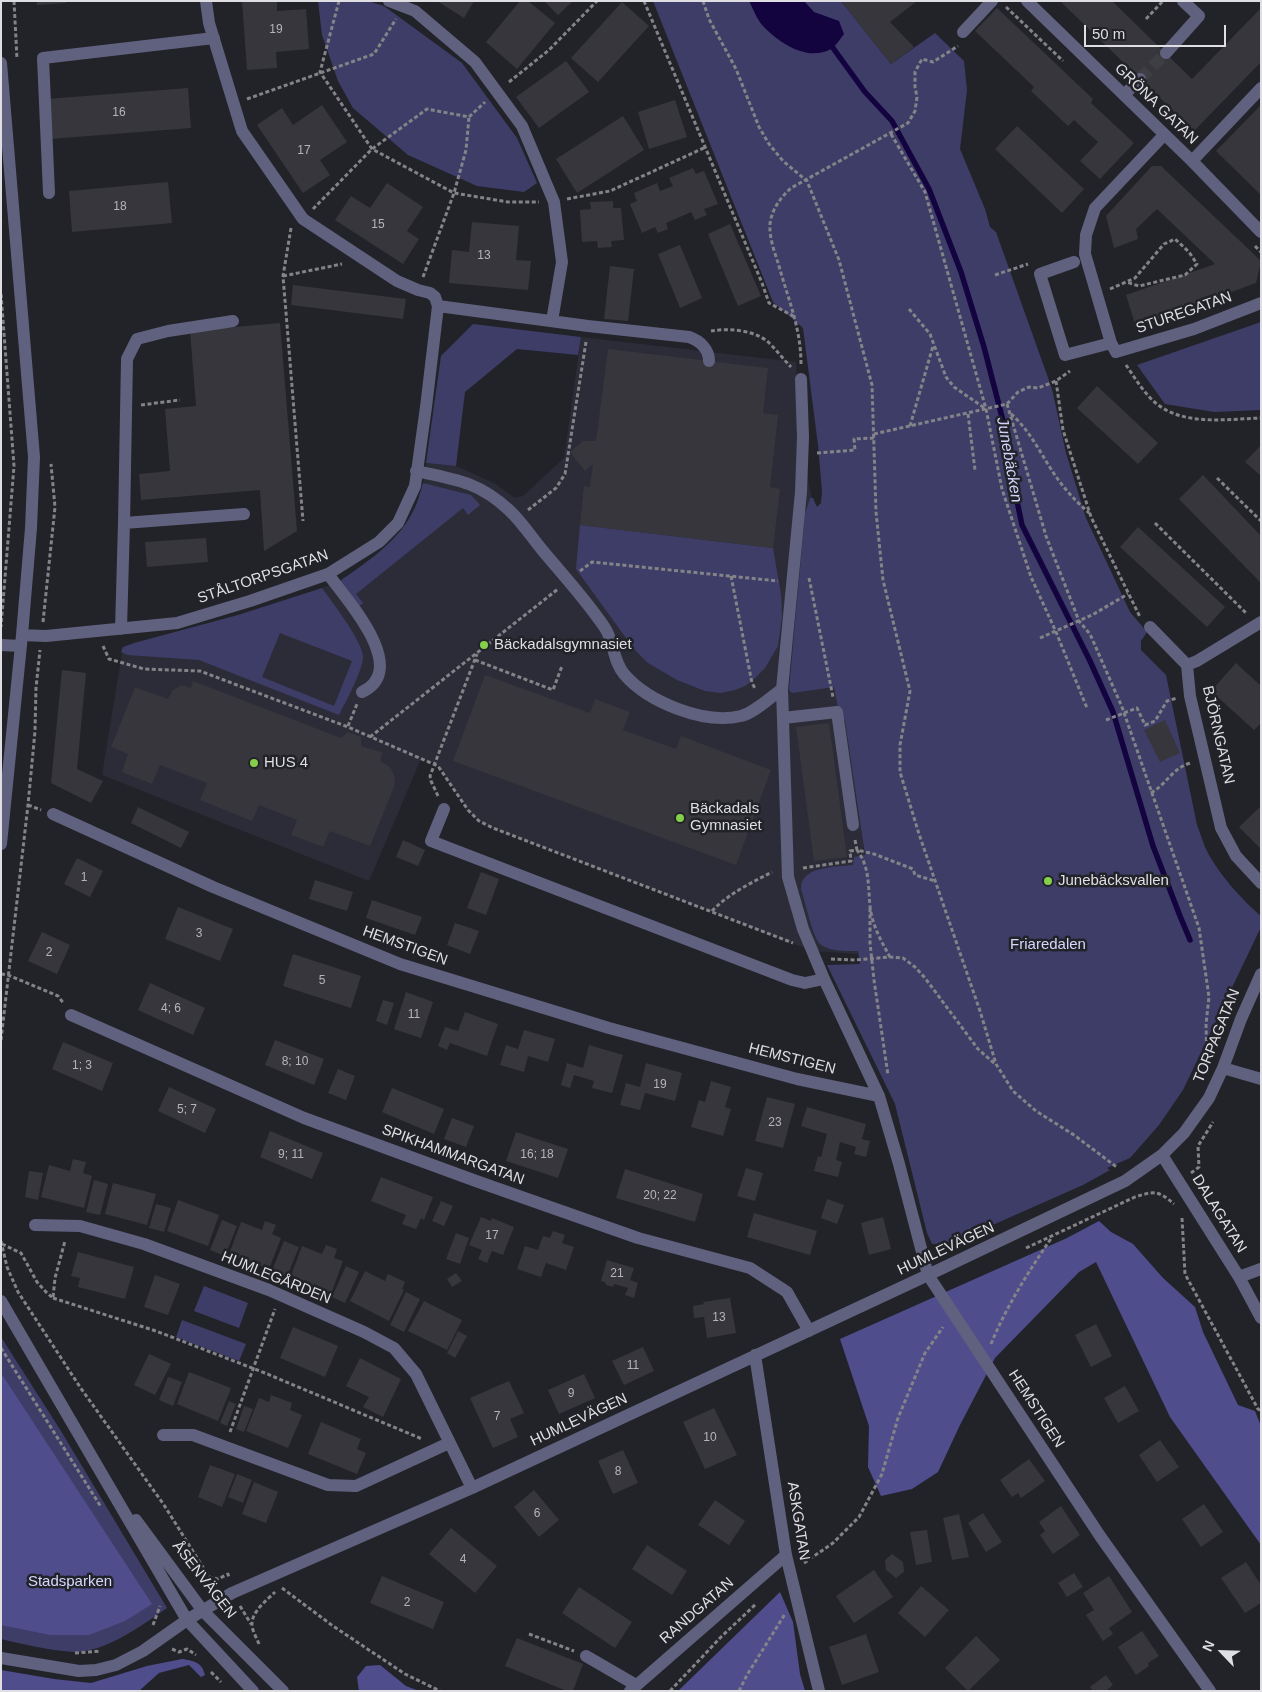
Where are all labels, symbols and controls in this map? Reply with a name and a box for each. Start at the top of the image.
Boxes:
scale bar [1087,15,1230,47]
house number: 19 [269,23,283,37]
text: 50 m [1092,25,1125,42]
street label: GRÖNA GATAN [1111,60,1201,148]
house number: 16 [112,106,126,120]
house number: 17 [297,144,311,158]
house number: 18 [113,200,127,214]
house number: 15 [371,218,385,232]
house number: 13 [477,249,491,263]
street label: STUREGATAN [1134,288,1234,338]
water label: Junebäcken [992,416,1026,504]
street label: STÅLTORPSGATAN [195,546,331,608]
place label: Bäckadalsgymnasiet [494,636,632,654]
marker: Bäckadalsgymnasiet [478,639,490,651]
street label: BJÖRNGATAN [1198,684,1238,786]
place label: HUS 4 [264,754,308,772]
marker: HUS 4 [248,757,260,769]
place label: Bäckadals Gymnasiet [690,800,762,835]
marker: Bäckadals Gymnasiet [674,812,686,824]
house number: 1 [81,871,87,885]
place label: Junebäcksvallen [1058,872,1169,890]
marker: Junebäcksvallen [1042,875,1054,887]
street label: HEMSTIGEN [360,922,450,970]
house number: 3 [196,927,202,941]
park label: Friaredalen [1010,936,1086,954]
house number: 2 [46,946,52,960]
house number: 5 [319,974,325,988]
street label: TORPAGATAN [1190,986,1244,1086]
house number: 4; 6 [161,1002,181,1016]
house number: 11 [408,1008,420,1022]
street label: HEMSTIGEN [747,1039,837,1079]
house number: 8; 10 [282,1055,308,1069]
house number: 1; 3 [72,1059,92,1073]
house number: 19 [653,1078,667,1092]
house number: 5; 7 [177,1103,197,1117]
house number: 23 [768,1116,782,1130]
street label: SPIKHAMMARGATAN [379,1121,527,1189]
house number: 9; 11 [278,1148,304,1162]
house number: 16; 18 [520,1148,554,1162]
street label: DALAGATAN [1188,1172,1250,1256]
house number: 20; 22 [643,1189,677,1203]
street label: HUMLEVÄGEN [895,1219,997,1279]
house number: 17 [485,1229,499,1243]
street label: HUMLEGÅRDEN [219,1248,333,1308]
house number: 21 [610,1267,624,1281]
house number: 13 [712,1311,726,1325]
house number: 11 [627,1359,639,1373]
street label: HEMSTIGEN [1004,1367,1068,1451]
house number: 9 [568,1387,574,1401]
street label: HUMLEVÄGEN [528,1390,630,1450]
house number: 7 [494,1410,500,1424]
house number: 10 [703,1431,717,1445]
house number: 8 [615,1465,621,1479]
street label: ASKGATAN [783,1480,813,1562]
house number: 6 [534,1507,540,1521]
street label: ÅSENVÄGEN [168,1538,240,1622]
house number: 4 [460,1553,466,1567]
park label: Stadsparken [28,1573,112,1591]
street label: RANDGATAN [656,1574,738,1648]
house number: 2 [404,1596,410,1610]
north arrow [1197,1627,1247,1677]
text: N [1199,1638,1218,1654]

